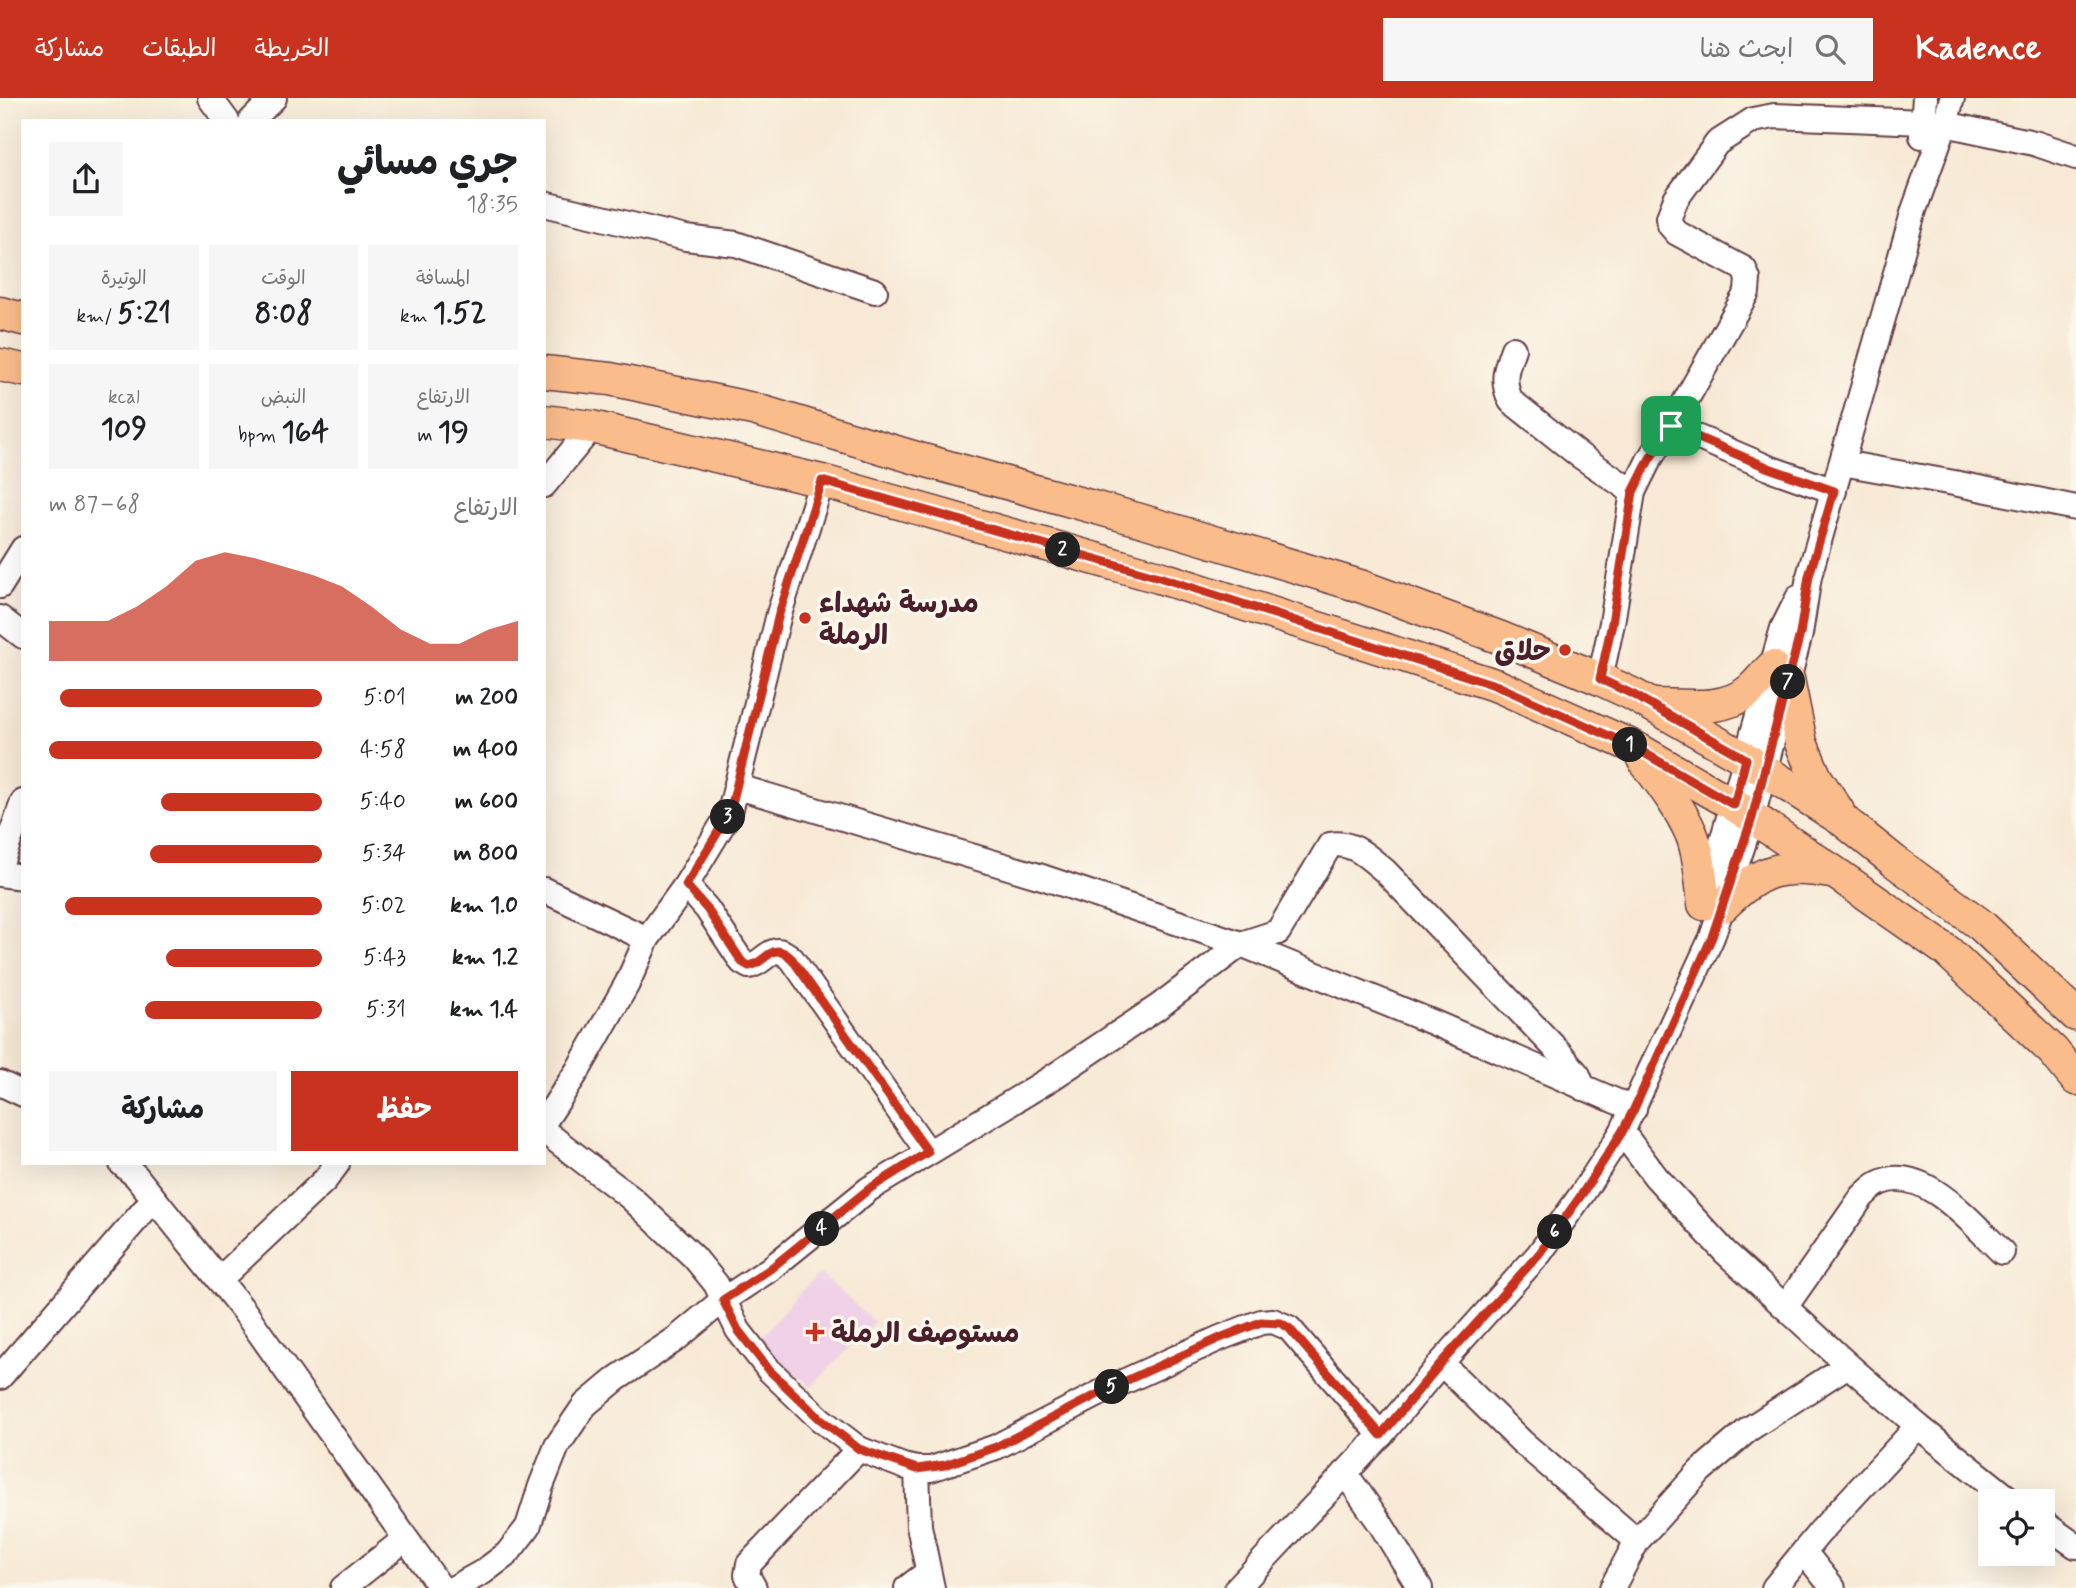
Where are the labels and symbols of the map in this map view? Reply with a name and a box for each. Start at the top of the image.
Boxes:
pin [1641,396,1701,456]
pin: 2 [1046,532,1080,568]
place label: مدرسة شهداء الرملة [819,586,979,655]
marker: مدرسة شهداء الرملة [797,610,813,626]
place label: حلاق [1494,634,1551,671]
marker: حلاق [1557,642,1573,658]
pin: 7 [1770,664,1806,700]
pin: 1 [1612,728,1648,762]
pin: 3 [710,800,746,834]
pin: 4 [804,1212,840,1246]
pin: 6 [1538,1214,1572,1250]
place label: مستوصف الرملة [831,1316,1020,1353]
marker: مستوصف الرملة [805,1322,825,1342]
pin: 5 [1094,1370,1130,1404]

